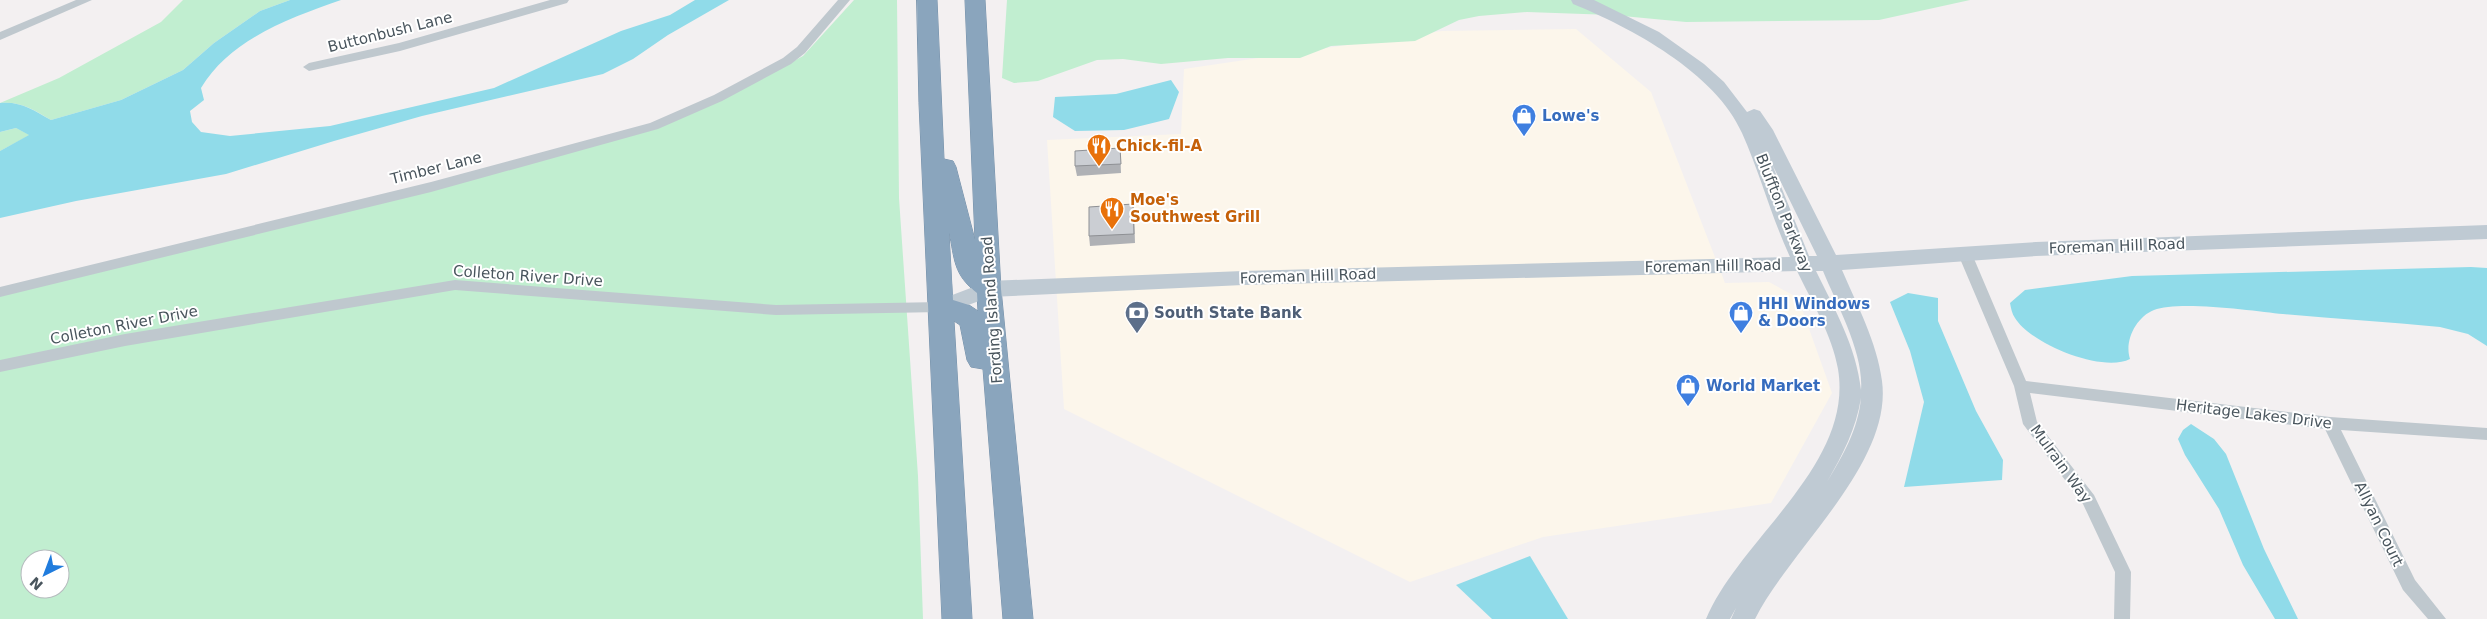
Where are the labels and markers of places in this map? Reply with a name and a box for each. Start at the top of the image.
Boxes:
shop icon: Lowe's [1511,103,1537,137]
place label: Lowe's [1542,107,1599,125]
restaurant icon: Chick-fil-A [1086,133,1112,167]
place label: Chick-fil-A [1116,137,1202,155]
place label: Moe's Southwest Grill [1130,191,1260,226]
restaurant icon: Moe's Southwest Grill [1099,196,1125,230]
place label: HHI Windows & Doors [1758,295,1870,330]
bank icon: South State Bank [1124,300,1150,334]
shop icon: HHI Windows & Doors [1728,300,1754,334]
place label: South State Bank [1154,304,1303,322]
shop icon: World Market [1675,373,1701,407]
place label: World Market [1706,377,1820,395]

